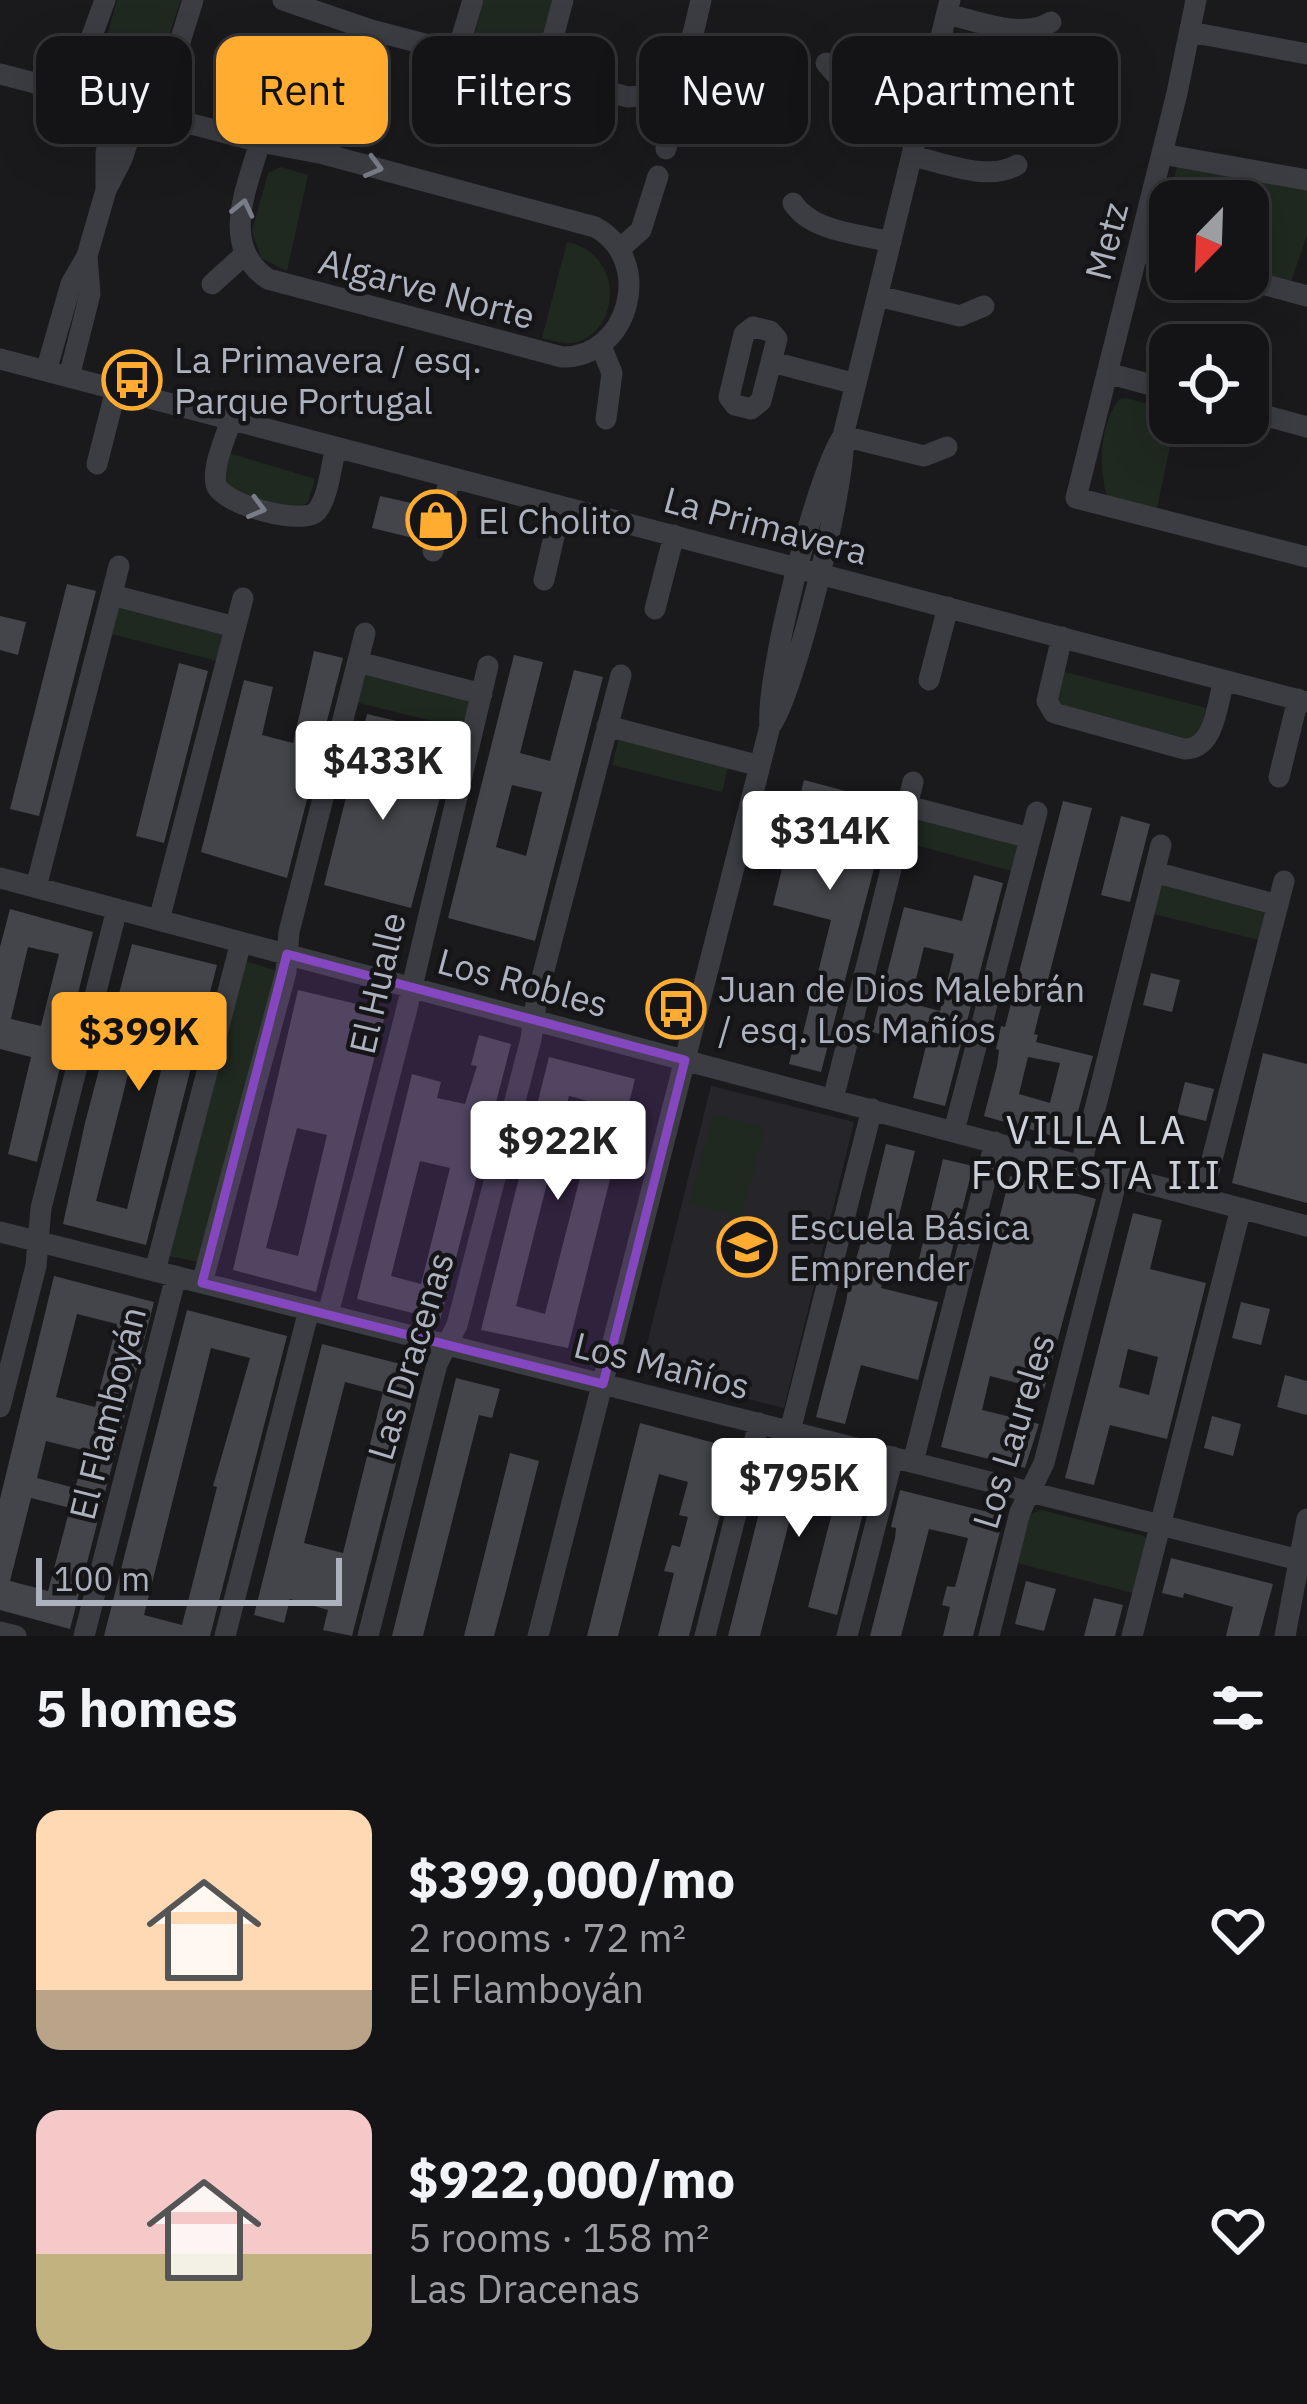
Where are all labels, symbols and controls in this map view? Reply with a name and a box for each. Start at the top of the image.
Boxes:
chip: Buy [36,36,192,144]
chip: Rent [216,36,388,144]
chip: Filters [412,36,615,144]
chip: New [639,36,808,144]
chip: Apartment [832,36,1118,144]
one-way arrow [363,153,384,178]
north arrow [1149,180,1269,300]
map controls [1149,180,1269,444]
street label: Metz [1074,197,1138,285]
one-way arrow [229,199,254,219]
street label: Algarve Norte [314,237,540,339]
button: locate [1149,324,1269,444]
place label: La Primavera / esq. Parque Portugal [174,336,482,424]
bus stop icon: La Primavera / esq. Parque Portugal [101,349,163,411]
street label: La Primavera [659,475,873,575]
shop icon: El Cholito [405,489,467,551]
one-way arrow [246,493,267,518]
place label: El Cholito [478,497,632,544]
pin: $433K [299,721,467,823]
text: $433K [323,734,443,785]
pin: $314K [746,791,914,893]
text: $314K [770,804,890,855]
street label: El Hualle [338,908,416,1058]
street label: Los Robles [433,937,613,1027]
place label: Juan de Dios Malebrán / esq. Los Mañíos [718,965,1085,1053]
bus stop icon: Juan de Dios Malebrán / esq. Los Mañíos [645,978,707,1040]
pin: $399K [55,992,223,1094]
text: $399K [79,1005,199,1056]
pin: $922K [474,1101,642,1203]
district label: VILLA LA FORESTA III [971,1104,1223,1200]
text: $922K [498,1114,618,1165]
place label: Escuela Básica Emprender [789,1203,1030,1291]
school or university icon: Escuela Básica Emprender [716,1216,778,1278]
street label: Las Dracenas [356,1247,464,1465]
street label: El Flamboyán [58,1302,156,1524]
street label: Los Mañíos [569,1320,755,1410]
street label: Los Laureles [961,1328,1065,1534]
pin: $795K [715,1438,883,1540]
text: $795K [739,1451,859,1502]
scale bar [36,1552,342,1605]
text: 100 m [54,1557,150,1600]
text: 5 homes [36,1675,238,1741]
icon: filters [1205,1675,1271,1741]
text: $399,000/mo [408,1846,735,1912]
icon: home [132,1858,276,2002]
icon: heart [1205,1897,1271,1963]
text: 2 rooms · 72 m² [408,1912,686,1963]
text: El Flamboyán [408,1963,644,2014]
text: $922,000/mo [408,2146,735,2212]
icon: home [132,2158,276,2302]
icon: heart [1205,2197,1271,2263]
text: 5 rooms · 158 m² [408,2212,710,2263]
text: Las Dracenas [408,2263,640,2314]

